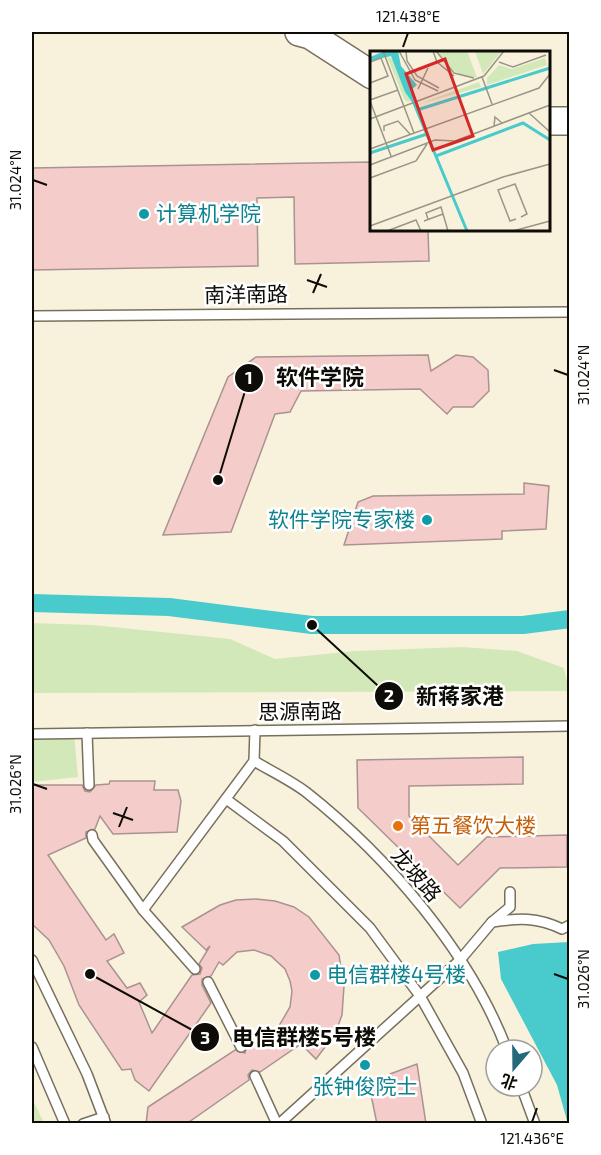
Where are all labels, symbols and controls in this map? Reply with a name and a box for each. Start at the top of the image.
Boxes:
text: 121.438°E [376,7,440,25]
inset map [370,51,550,231]
text: 31.024°N [6,150,24,210]
place label: 计算机学院 [156,200,261,225]
marker: 计算机学院 [137,207,151,221]
street label: 南洋南路 [204,280,288,307]
text: 31.024°N [574,345,592,405]
callout: 软件学院 [234,358,376,398]
text: 软件学院 [276,363,364,389]
text: 1 [245,366,253,388]
place label: 软件学院专家楼 [268,506,415,531]
marker: 软件学院专家楼 [420,513,434,527]
callout: 新蒋家港 [374,676,516,716]
text: 新蒋家港 [416,682,504,708]
text: 2 [384,684,394,706]
street label: 思源南路 [258,697,342,724]
text: 31.026°N [6,754,24,814]
place label: 第五餐饮大楼 [410,812,536,837]
marker: 第五餐饮大楼 [391,819,405,833]
street label: 龙坡路 [387,842,447,906]
text: 31.026°N [574,949,592,1009]
place label: 电信群楼4号楼 [327,961,466,986]
marker: 电信群楼4号楼 [308,968,322,982]
callout: 电信群楼5号楼 [190,1017,388,1057]
text: 电信群楼5号楼 [232,1023,376,1049]
text: 3 [200,1026,210,1048]
north arrow [484,1038,544,1098]
marker: 张钟俊院士 [358,1058,372,1072]
text: 北 [498,1071,519,1094]
place label: 张钟俊院士 [313,1073,418,1098]
text: 121.436°E [500,1129,564,1147]

